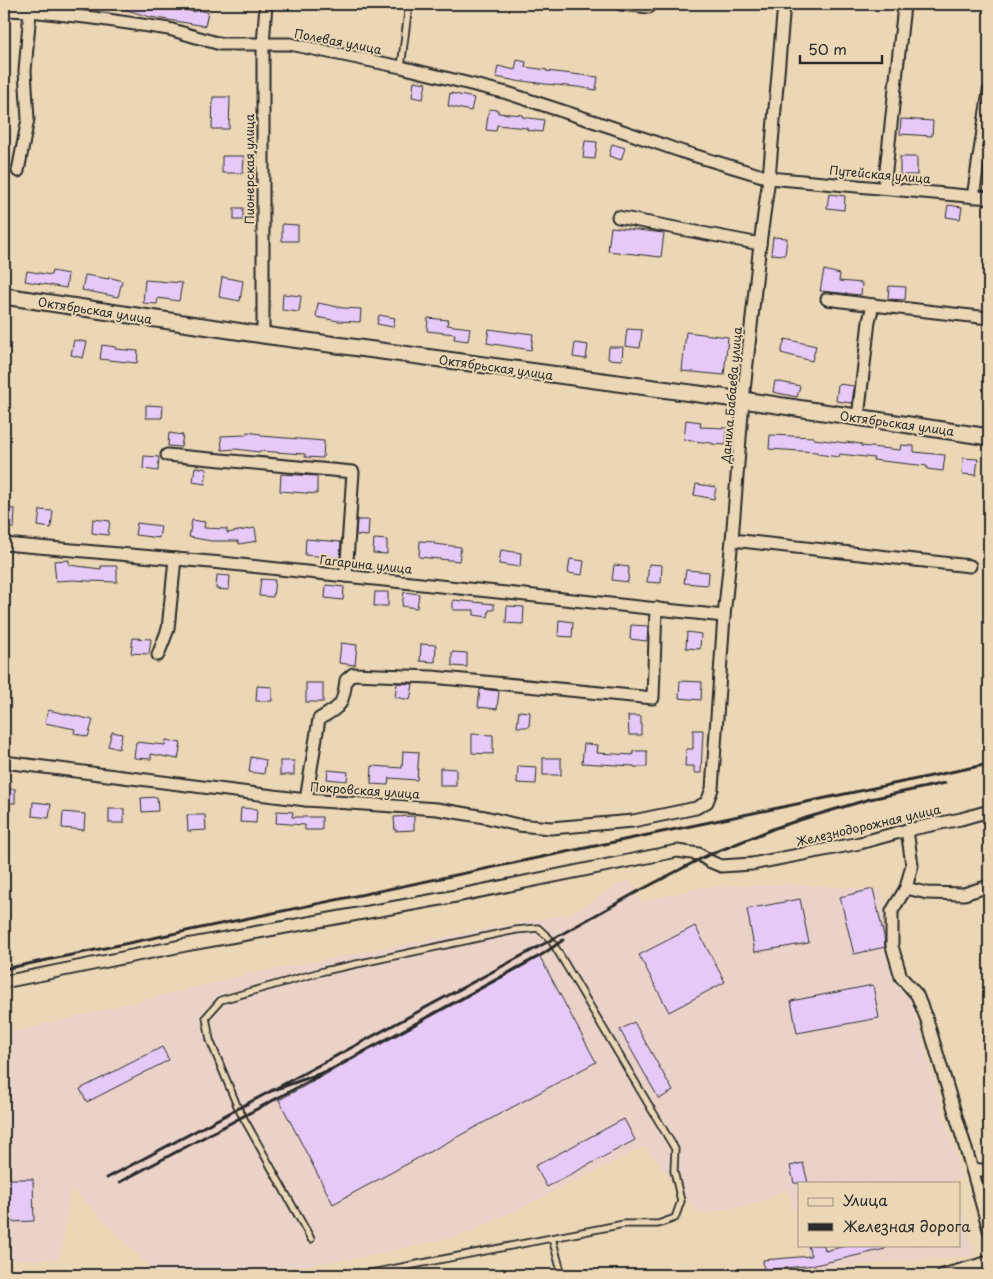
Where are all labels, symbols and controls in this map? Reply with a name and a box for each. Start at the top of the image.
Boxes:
street label: Полевая улица [293,24,384,58]
scale bar [800,32,883,64]
text: 50 m [808,37,847,60]
street label: Пионерская улица [240,113,258,224]
street label: Путейская улица [829,161,932,187]
street label: Октябрьская улица [37,292,154,328]
street label: Данила Бабаева улица [716,326,746,465]
street label: Октябрьская улица [438,350,555,384]
street label: Октябрьская улица [839,406,956,440]
street label: Гагарина улица [319,550,414,578]
street label: Покровская улица [309,777,421,803]
street label: Железнодорожная улица [794,799,943,850]
legend [798,1182,960,1246]
text: Улица [843,1188,888,1211]
text: Железная дорога [843,1214,971,1237]

